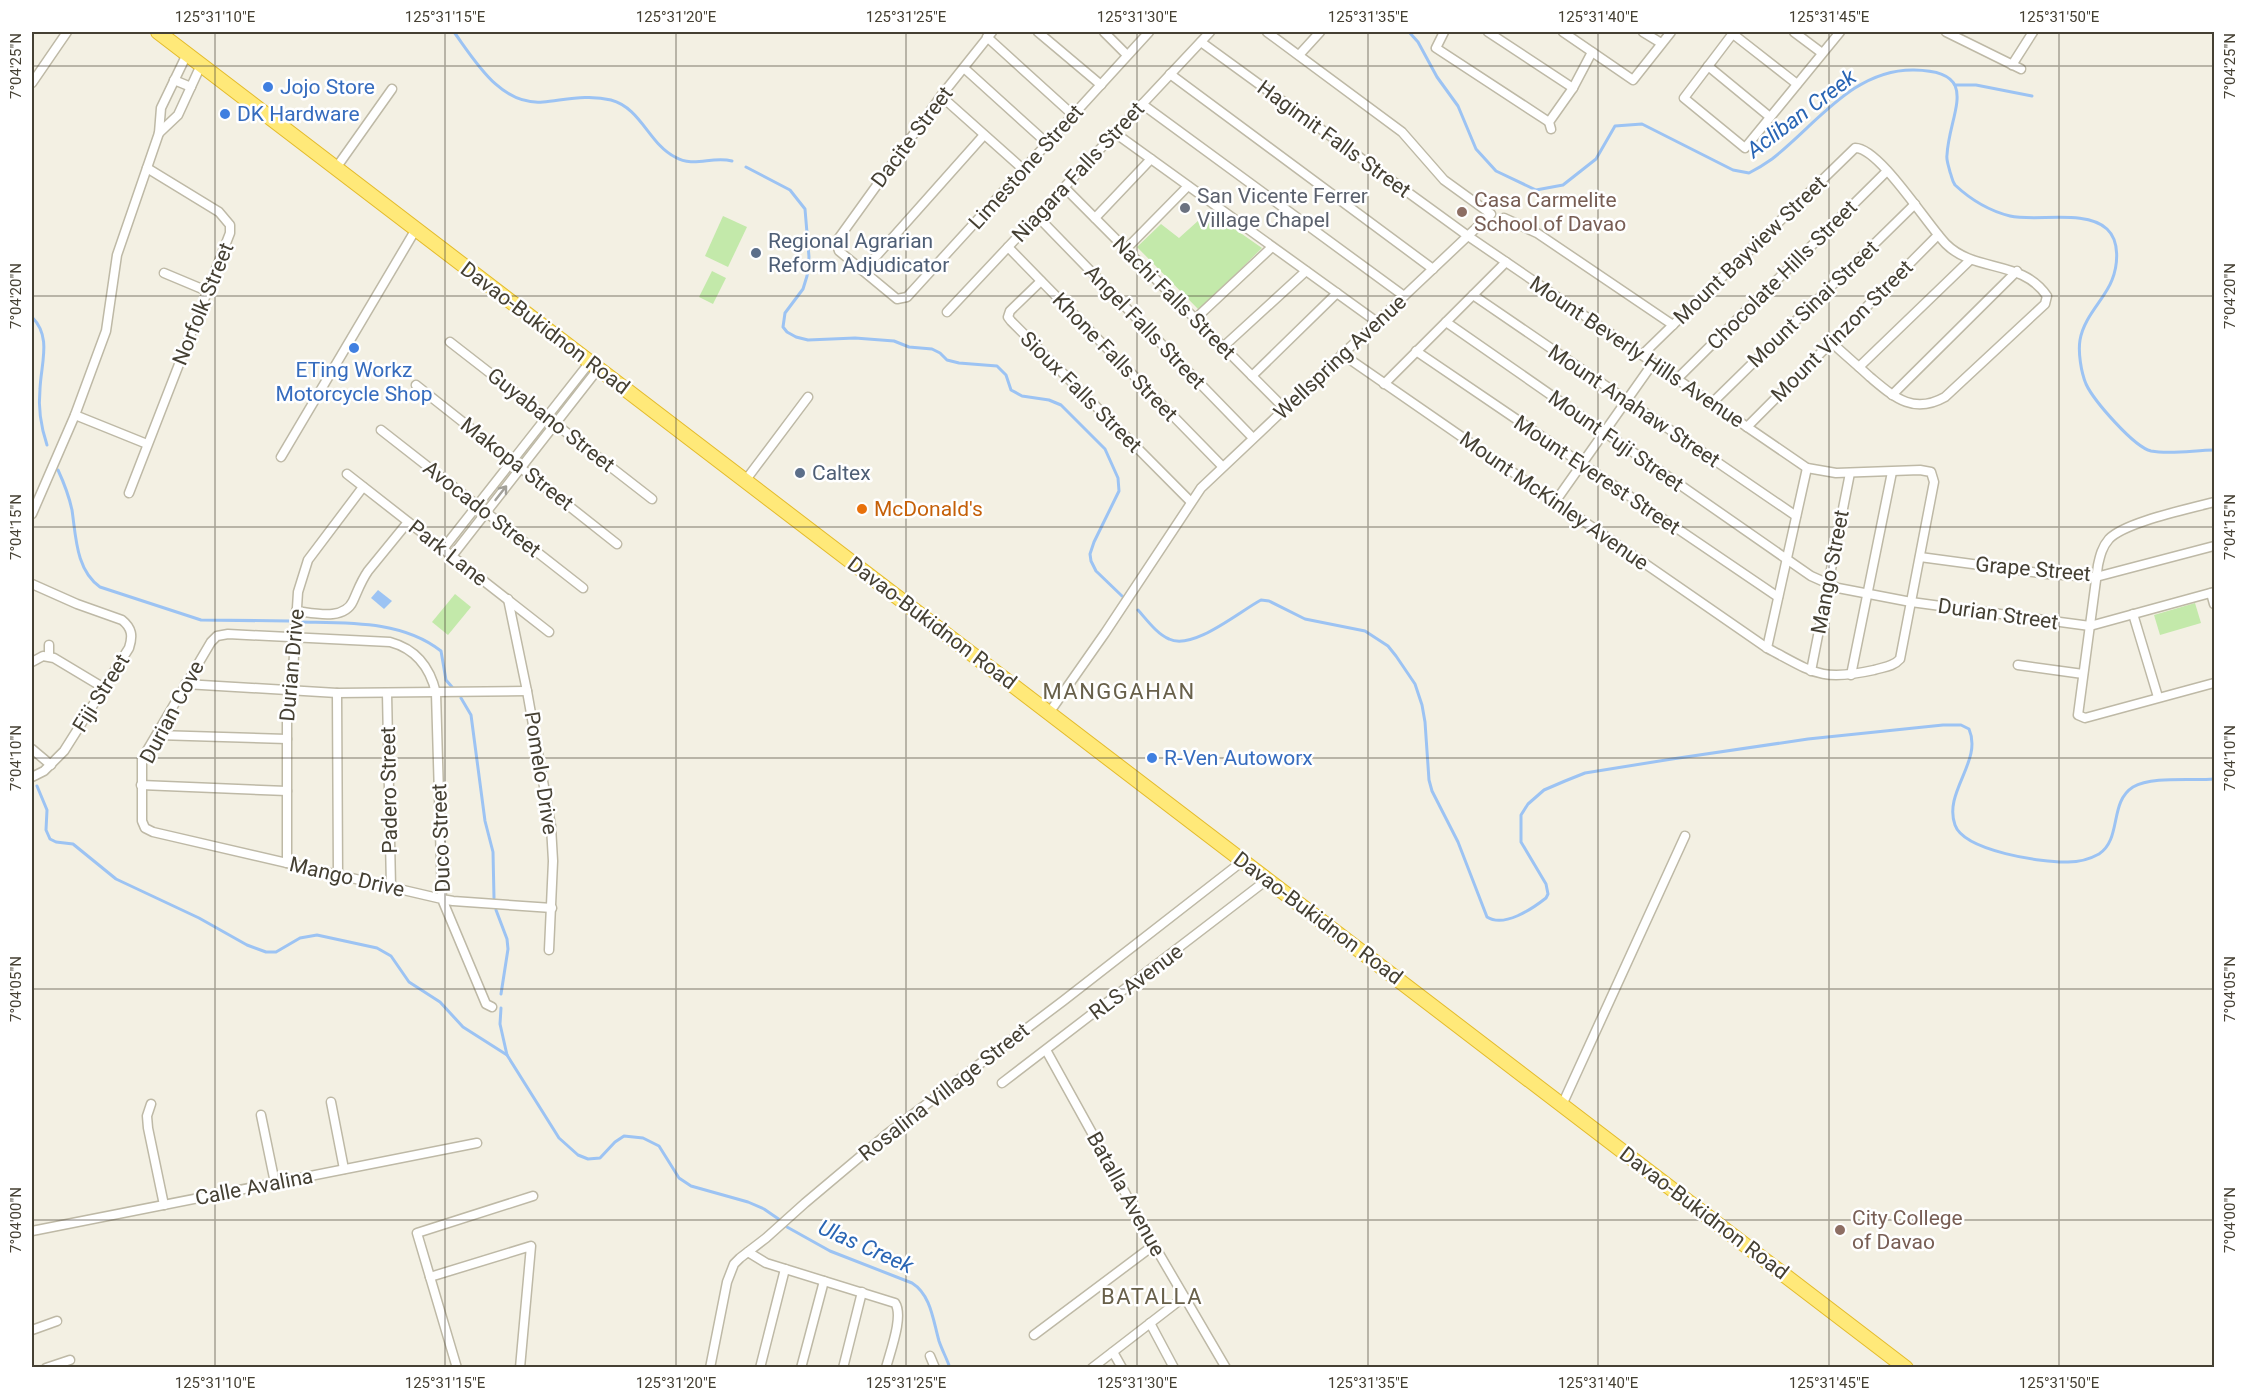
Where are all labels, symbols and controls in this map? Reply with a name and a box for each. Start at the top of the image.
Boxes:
text: 125°31'10"E [175,8,256,26]
text: 125°31'15"E [405,8,486,26]
text: 125°31'20"E [636,8,717,26]
text: 125°31'25"E [866,8,947,26]
text: 125°31'30"E [1097,8,1178,26]
text: 125°31'35"E [1328,8,1409,26]
text: 125°31'40"E [1558,8,1639,26]
text: 125°31'45"E [1789,8,1870,26]
text: 125°31'50"E [2019,8,2100,26]
text: 7°04'25"N [7,33,25,99]
text: 7°04'25"N [2221,33,2239,99]
water label: Acliban Creek [1741,63,1862,163]
place label: Jojo Store [280,75,375,99]
street label: Hagimit Falls Street [1253,75,1415,203]
marker: Jojo Store [261,80,275,94]
street label: Dacite Street [866,82,958,192]
street label: Niagara Falls Street [1007,97,1149,247]
street label: Limestone Street [964,100,1088,234]
place label: DK Hardware [237,102,360,126]
marker: DK Hardware [218,107,232,121]
street label: Mount Bayview Street [1669,171,1831,329]
place label: San Vicente Ferrer Village Chapel [1197,184,1368,232]
place label: Casa Carmelite School of Davao [1474,188,1626,236]
street label: Chocolate Hills Street [1702,195,1862,355]
marker: San Vicente Ferrer Village Chapel [1178,201,1192,215]
marker: Casa Carmelite School of Davao [1455,205,1469,219]
place label: Regional Agrarian Reform Adjudicator [768,229,949,277]
street label: Nachi Falls Street [1108,232,1240,364]
street label: Mount Sinai Street [1743,236,1883,372]
street label: Norfolk Street [168,239,238,369]
marker: Regional Agrarian Reform Adjudicator [749,246,763,260]
street label: Mount Vinzon Street [1766,255,1918,407]
street label: Davao-Bukidnon Road [456,257,634,399]
street label: Angel Falls Street [1080,260,1210,394]
text: 7°04'20"N [7,263,25,329]
text: 7°04'20"N [2221,263,2239,329]
street label: Mount Beverly Hills Avenue [1525,271,1749,433]
street label: Khone Falls Street [1048,288,1182,426]
street label: Wellspring Avenue [1269,290,1411,424]
street label: Sioux Falls Street [1016,327,1147,458]
street label: Mount Anahaw Street [1544,340,1724,472]
marker: ETing Workz Motorcycle Shop [347,341,361,355]
place label: ETing Workz Motorcycle Shop [276,358,432,406]
street label: Guyabano Street [483,363,619,477]
street label: Mount Fuji Street [1544,385,1688,497]
street label: Mount Everest Street [1510,411,1685,539]
street label: Makopa Street [456,413,578,515]
street label: Mount McKinley Avenue [1455,427,1653,575]
street label: Avocado Street [419,456,545,562]
place label: Caltex [812,461,871,485]
marker: Caltex [793,466,807,480]
one-way arrow [494,485,507,501]
text: 7°04'15"N [7,494,25,560]
text: 7°04'15"N [2221,494,2239,560]
place label: McDonald's [874,497,983,521]
marker: McDonald's [855,502,869,516]
street label: Mango Street [1806,508,1854,636]
street label: Park Lane [404,515,492,591]
street label: Davao-Bukidnon Road [843,552,1021,694]
street label: Grape Street [1974,552,2092,586]
street label: Durian Street [1936,594,2060,634]
street label: Durian Drive [275,608,309,722]
street label: Fiji Street [68,649,134,736]
street label: Durian Cove [135,657,209,767]
district label: MANGGAHAN [1042,679,1196,704]
street label: Pomelo Drive [519,710,563,836]
text: 7°04'10"N [7,725,25,791]
text: 7°04'10"N [2221,725,2239,791]
street label: Padero Street [376,726,402,854]
place label: R-Ven Autoworx [1164,746,1313,770]
marker: R-Ven Autoworx [1145,751,1159,765]
street label: Duco Street [427,783,455,893]
street label: Davao-Bukidnon Road [1229,847,1407,989]
street label: Mango Drive [287,852,407,902]
street label: RLS Avenue [1085,939,1187,1025]
text: 7°04'05"N [7,956,25,1022]
text: 7°04'05"N [2221,956,2239,1022]
street label: Rosalina Village Street [854,1018,1034,1166]
street label: Batalla Avenue [1082,1128,1170,1260]
street label: Davao-Bukidnon Road [1615,1142,1793,1284]
street label: Calle Avalina [193,1164,315,1210]
text: 7°04'00"N [7,1187,25,1253]
text: 7°04'00"N [2221,1187,2239,1253]
place label: City College of Davao [1852,1206,1963,1254]
water label: Ulas Creek [814,1214,918,1279]
marker: City College of Davao [1833,1223,1847,1237]
district label: BATALLA [1101,1284,1203,1309]
text: 125°31'10"E [175,1374,256,1392]
text: 125°31'15"E [405,1374,486,1392]
text: 125°31'20"E [636,1374,717,1392]
text: 125°31'25"E [866,1374,947,1392]
text: 125°31'30"E [1097,1374,1178,1392]
text: 125°31'35"E [1328,1374,1409,1392]
text: 125°31'40"E [1558,1374,1639,1392]
text: 125°31'45"E [1789,1374,1870,1392]
text: 125°31'50"E [2019,1374,2100,1392]

